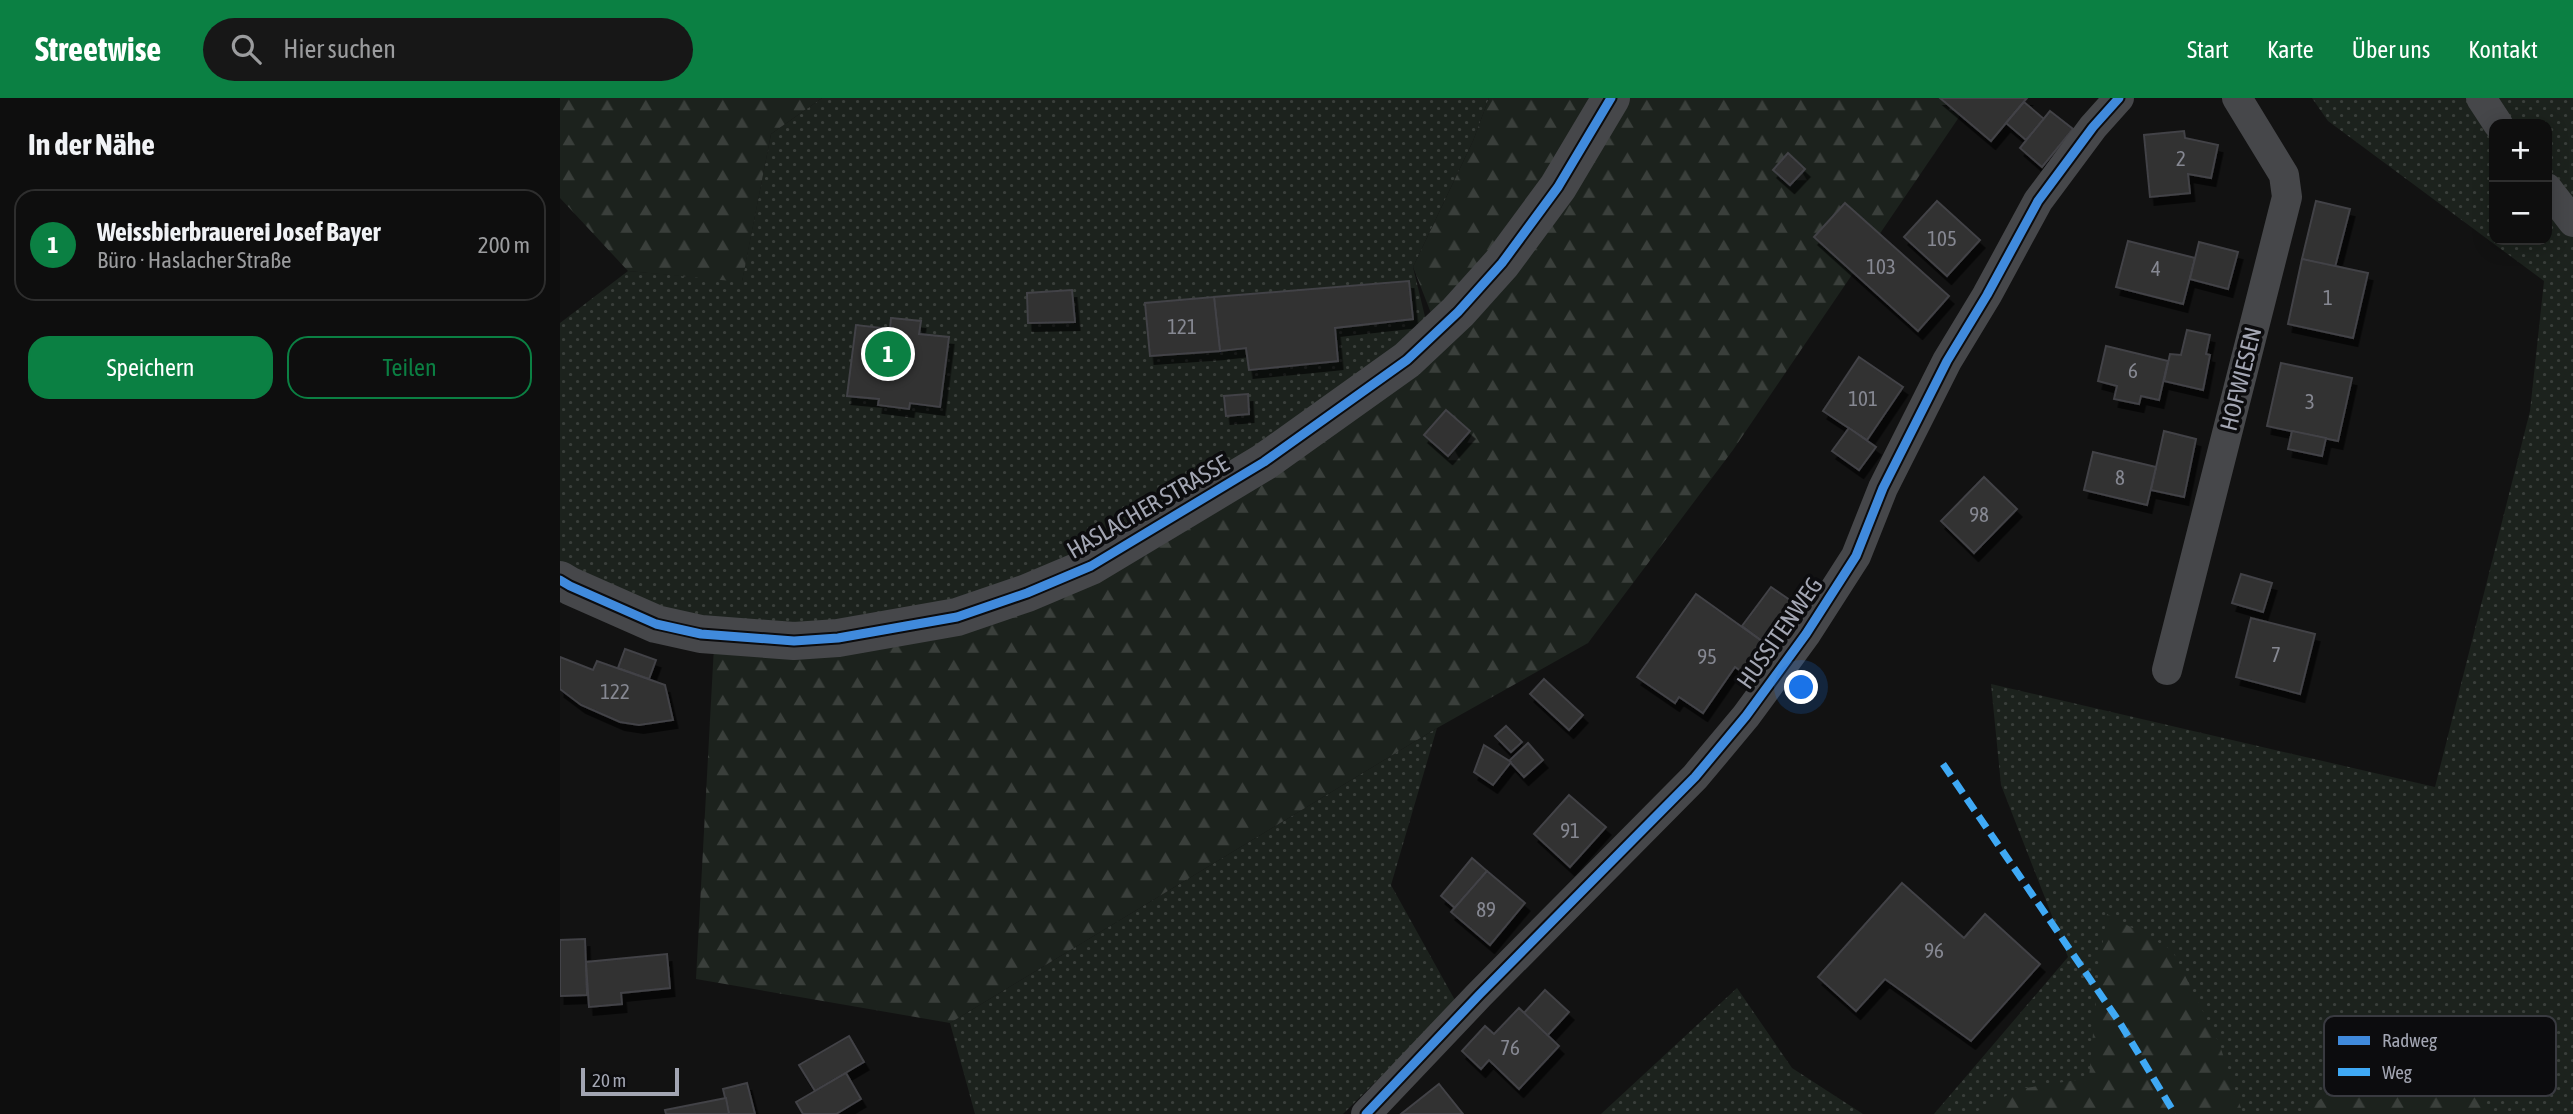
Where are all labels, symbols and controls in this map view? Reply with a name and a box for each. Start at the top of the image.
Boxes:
search box [203,18,693,81]
text: Streetwise [35,30,161,68]
icon: search [227,30,265,68]
text: Hier suchen [283,34,396,64]
text: Start [2187,36,2229,63]
text: Karte [2267,36,2314,63]
text: Über uns [2352,36,2430,63]
text: Kontakt [2468,36,2538,63]
map controls [2489,119,2552,245]
button: + [2489,119,2552,182]
text: In der Nähe [28,127,155,161]
house number: 2 [2176,146,2186,170]
button: − [2489,182,2552,245]
text: Weissbierbrauerei Josef Bayer [97,217,381,247]
house number: 105 [1927,226,1957,250]
text: 1 [48,232,58,258]
text: 200 m [478,232,530,258]
text: Büro · Haslacher Straße [97,247,291,273]
house number: 103 [1866,254,1896,278]
house number: 4 [2151,256,2161,280]
house number: 1 [2323,285,2333,309]
house number: 121 [1167,314,1197,338]
street label: HOFWIESEN [2215,324,2266,433]
pin: 1 [865,328,911,380]
button: Speichern [28,336,273,399]
button: Teilen [287,336,532,399]
house number: 6 [2128,358,2138,382]
house number: 101 [1848,386,1878,410]
house number: 3 [2305,389,2315,413]
street label: HASLACHER STRASSE [1062,449,1233,564]
house number: 8 [2115,465,2125,489]
house number: 98 [1969,502,1989,526]
street label: HUSSITENWEG [1731,572,1828,694]
house number: 7 [2271,642,2281,666]
house number: 95 [1697,644,1717,668]
your location [1784,670,1818,704]
house number: 122 [600,679,630,703]
house number: 91 [1560,818,1580,842]
house number: 89 [1476,897,1496,921]
house number: 96 [1924,938,1944,962]
legend [2324,1016,2556,1096]
text: Radweg [2382,1029,2438,1051]
house number: 76 [1500,1035,1520,1059]
text: Weg [2382,1061,2413,1083]
scale bar [581,1065,679,1097]
text: 20 m [592,1069,626,1091]

